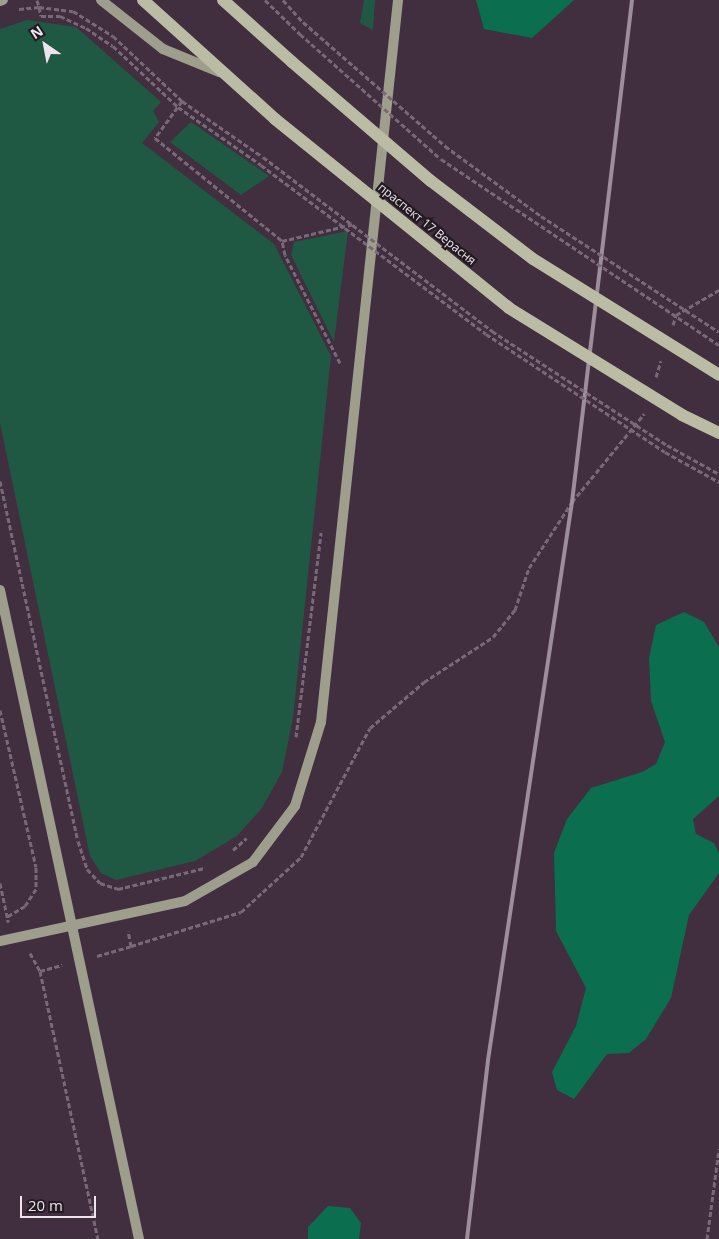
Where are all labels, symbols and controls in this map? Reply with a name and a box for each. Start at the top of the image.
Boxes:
north arrow [20,20,70,70]
text: N [27,21,47,43]
street label: праспект 17 Верасня [375,180,479,268]
scale bar [22,1186,99,1218]
text: 20 m [28,1195,63,1215]

